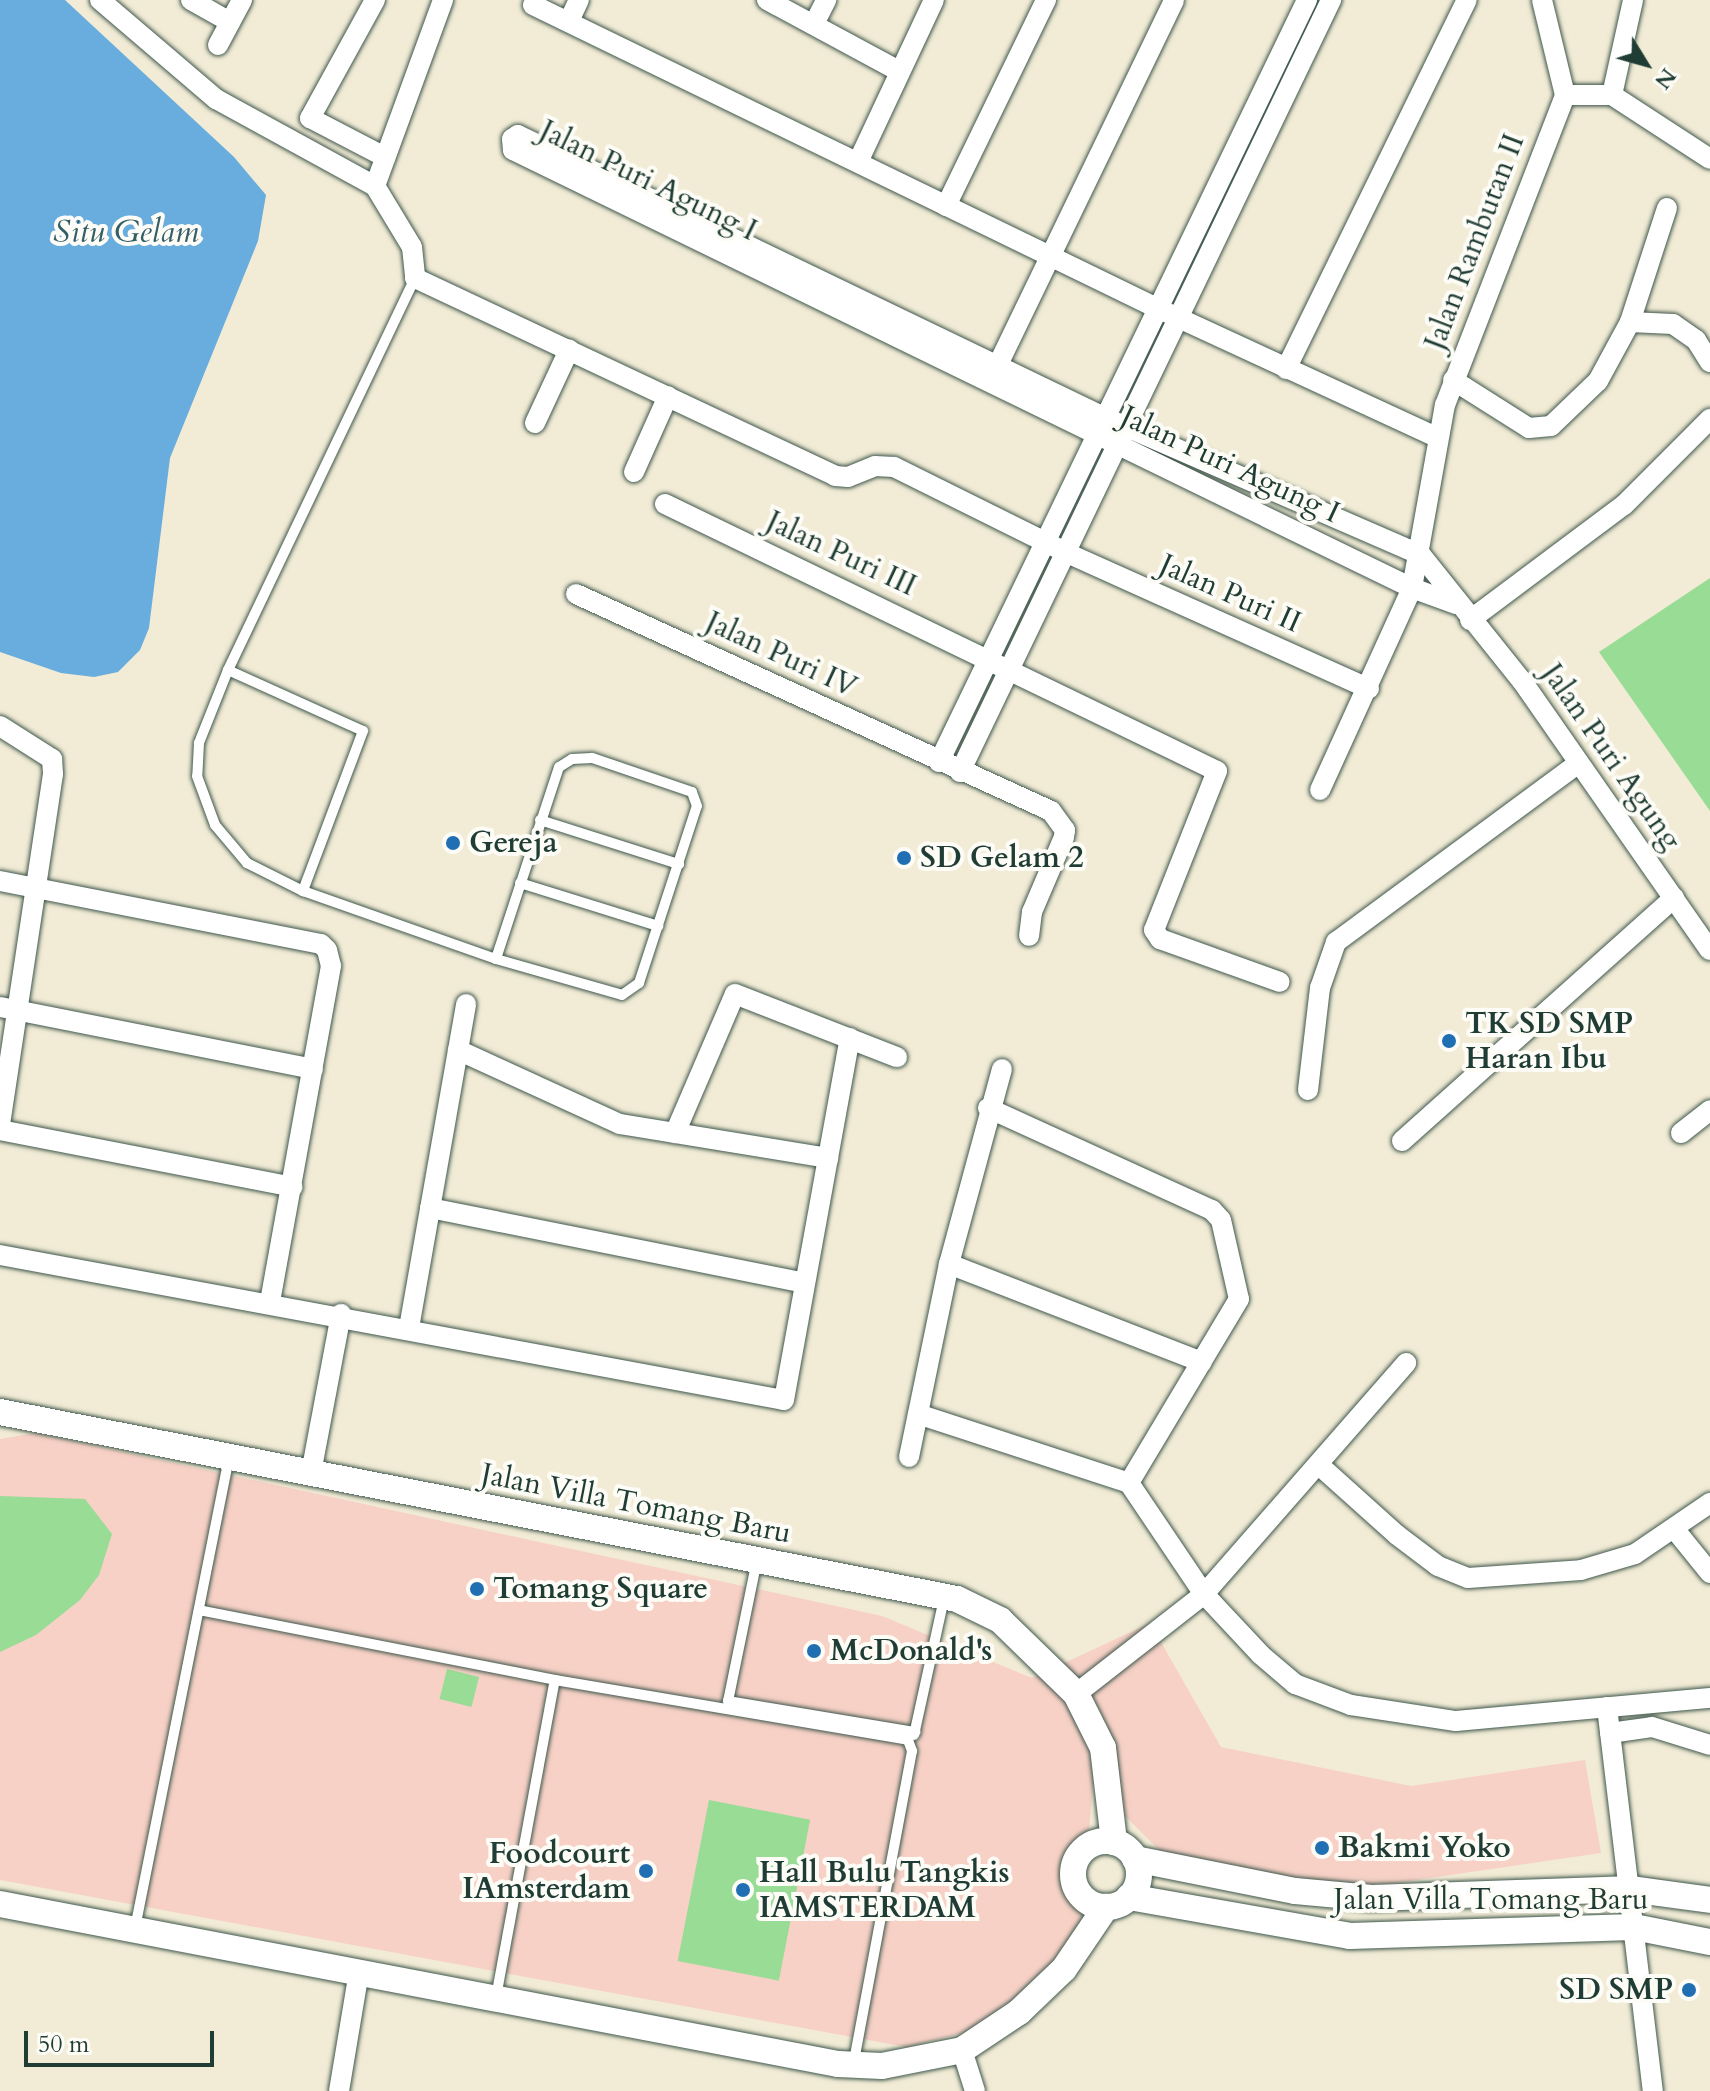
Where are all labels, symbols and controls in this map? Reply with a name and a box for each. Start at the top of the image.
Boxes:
north arrow [1606,24,1686,104]
text: N [1647,62,1683,95]
street label: Jalan Puri Agung I [533,113,763,249]
street label: Jalan Rambutan II [1417,129,1533,355]
water label: Situ Gelam [53,213,199,251]
street label: Jalan Puri Agung I [1115,399,1345,531]
street label: Jalan Puri III [760,504,922,604]
street label: Jalan Puri II [1154,547,1306,641]
street label: Jalan Puri IV [700,604,862,706]
street label: Jalan Puri Agung [1533,657,1689,857]
place label: Gereja [469,825,558,861]
marker: Gereja [444,834,462,852]
place label: SD Gelam 2 [920,840,1084,876]
marker: SD Gelam 2 [895,849,913,867]
place label: TK SD SMP Haran Ibu [1465,1006,1633,1076]
marker: TK SD SMP Haran Ibu [1440,1032,1458,1050]
street label: Jalan Villa Tomang Baru [478,1456,794,1552]
place label: Tomang Square [493,1571,708,1607]
marker: Tomang Square [468,1580,486,1598]
place label: McDonald's [830,1633,992,1669]
marker: McDonald's [805,1642,823,1660]
place label: Bakmi Yoko [1338,1830,1511,1866]
place label: Foodcourt IAmsterdam [462,1836,630,1906]
marker: Bakmi Yoko [1313,1839,1331,1857]
place label: Hall Bulu Tangkis IAMSTERDAM [759,1855,1010,1926]
marker: Foodcourt IAmsterdam [637,1862,655,1880]
marker: Hall Bulu Tangkis IAMSTERDAM [734,1881,752,1899]
street label: Jalan Villa Tomang Baru [1334,1882,1648,1918]
place label: SD SMP [1559,1972,1673,2008]
marker: SD SMP [1680,1981,1698,1999]
scale bar [28,2015,218,2065]
text: 50 m [38,2028,89,2061]

